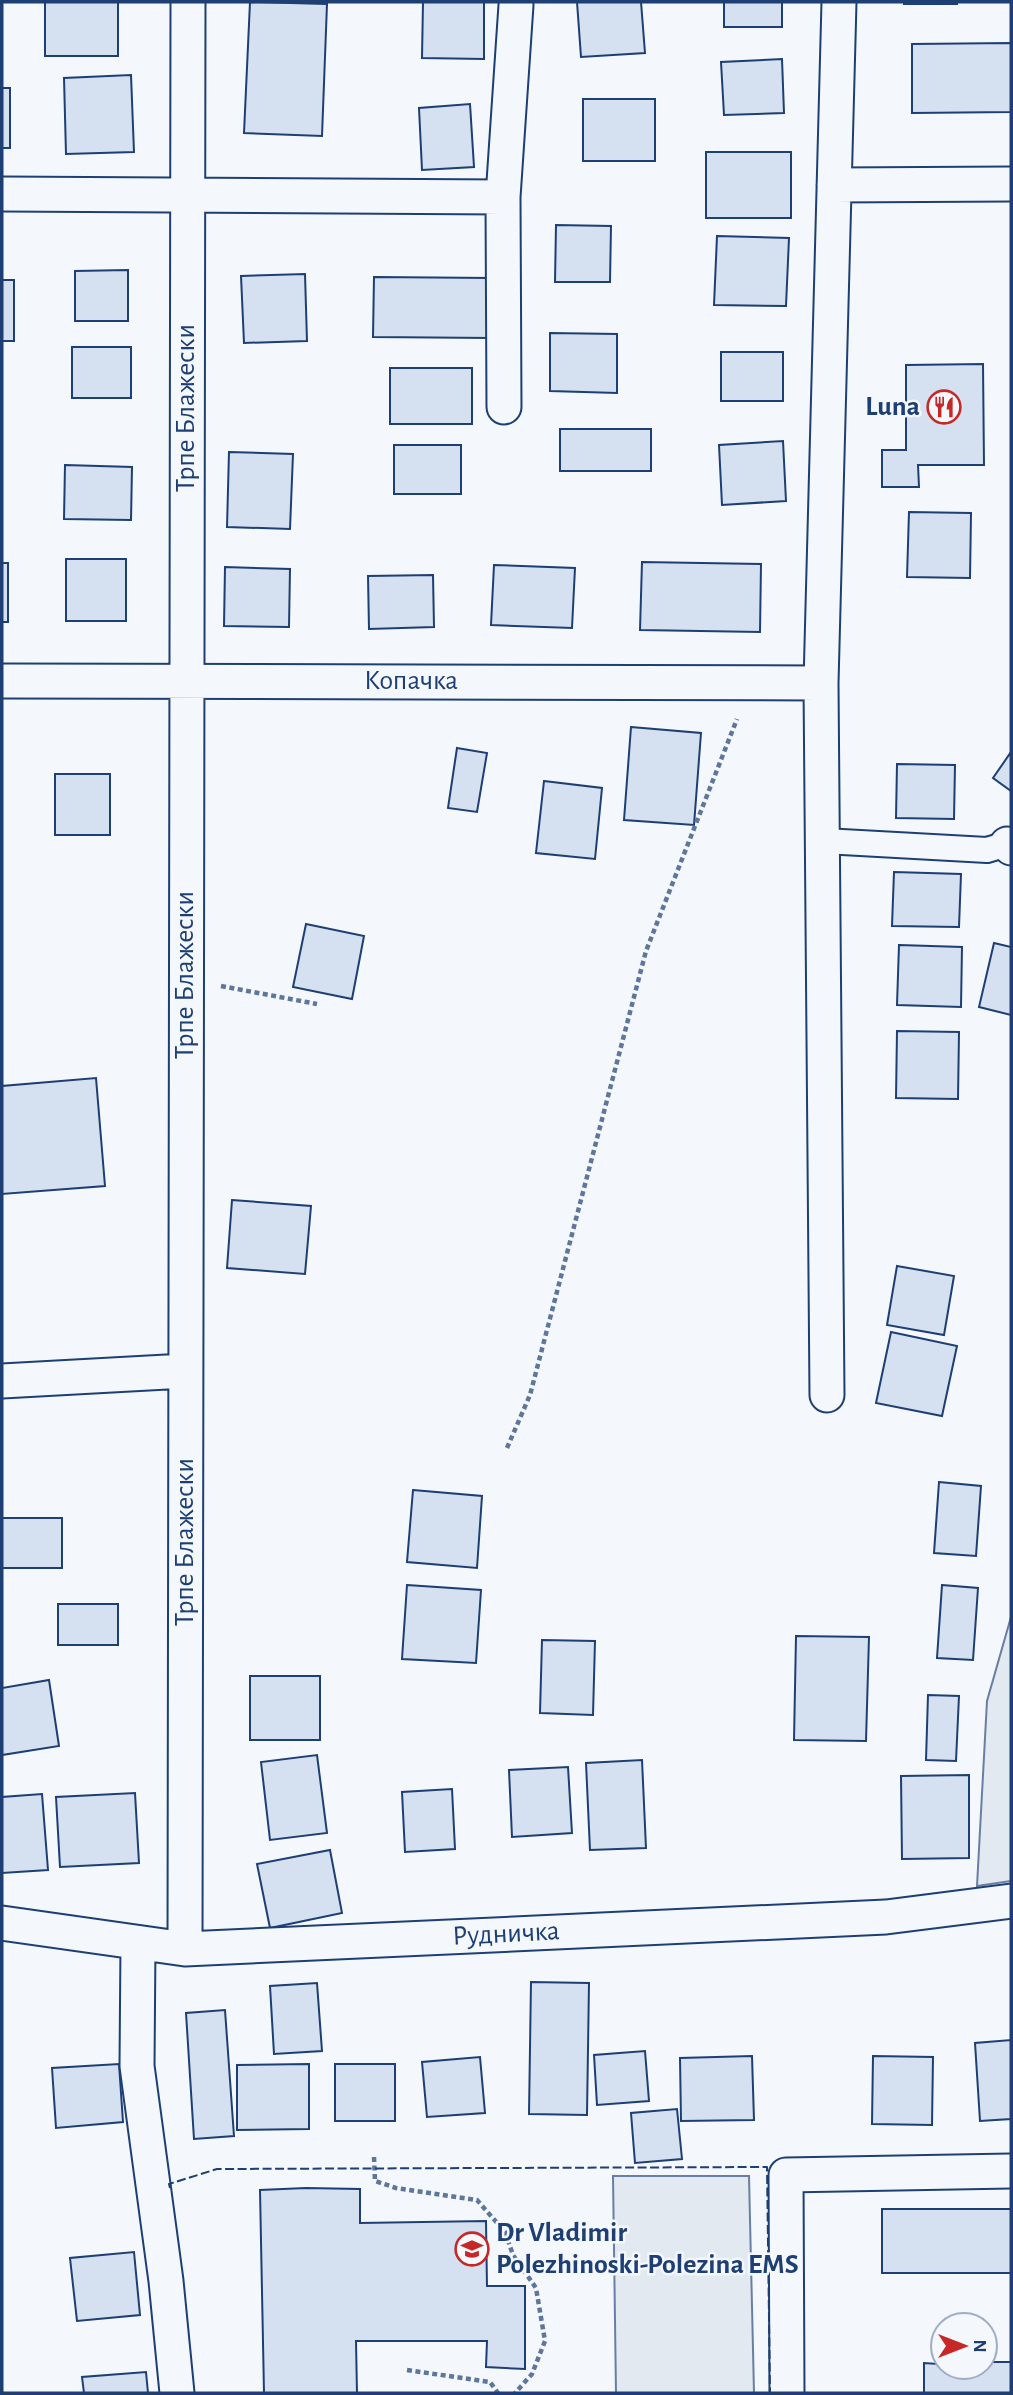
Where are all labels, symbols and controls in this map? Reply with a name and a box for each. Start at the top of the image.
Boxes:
street label: Трпе Блажески [172,324,200,492]
restaurant icon: Luna [925,388,963,426]
place label: Luna [865,393,920,421]
street label: Копачка [364,667,458,695]
street label: Трпе Блажески [171,891,199,1059]
street label: Трпе Блажески [171,1458,199,1626]
street label: Рудничка [452,1917,561,1951]
place label: Dr Vladimir Polezhinoski-Polezina EMS [496,2219,799,2279]
school or university icon: Dr Vladimir Polezhinoski-Polezina EMS [453,2230,491,2268]
north arrow [929,2311,999,2381]
text: N [970,2339,989,2353]

